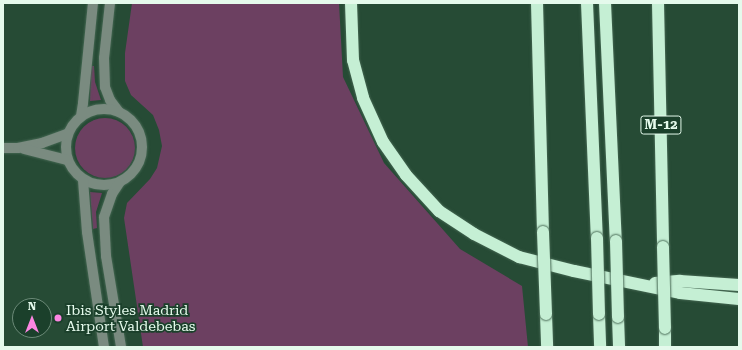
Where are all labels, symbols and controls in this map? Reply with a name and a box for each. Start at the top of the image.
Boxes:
road number: M-12 [640,114,682,136]
north arrow [12,298,52,338]
text: N [28,300,36,313]
place label: Ibis Styles Madrid Airport Valdebebas [66,302,195,334]
marker: Ibis Styles Madrid Airport Valdebebas [53,313,63,323]

